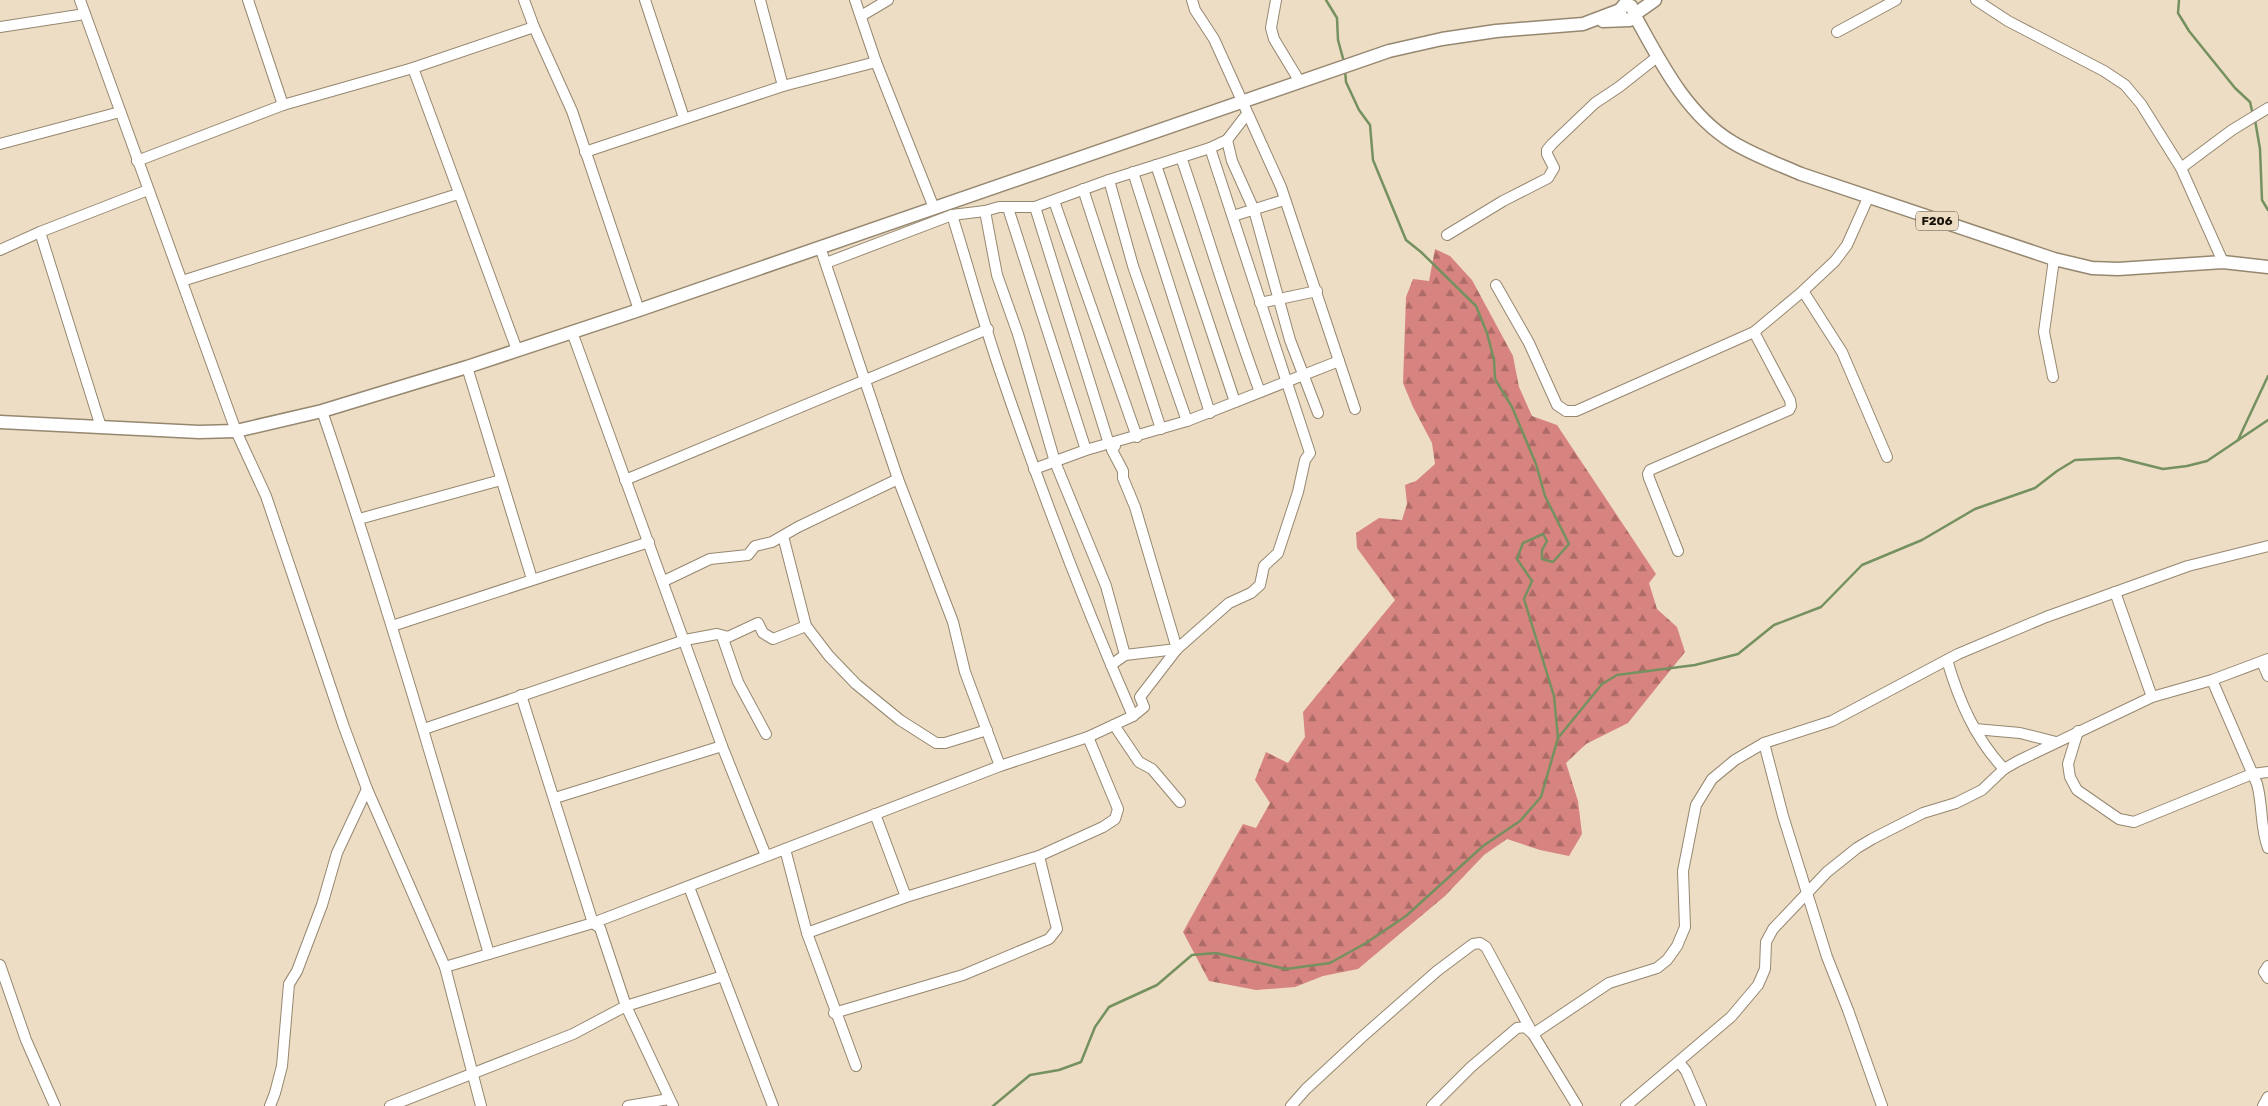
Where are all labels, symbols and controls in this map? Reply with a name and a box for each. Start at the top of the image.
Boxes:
road number: F206 [1916,212,1958,230]

